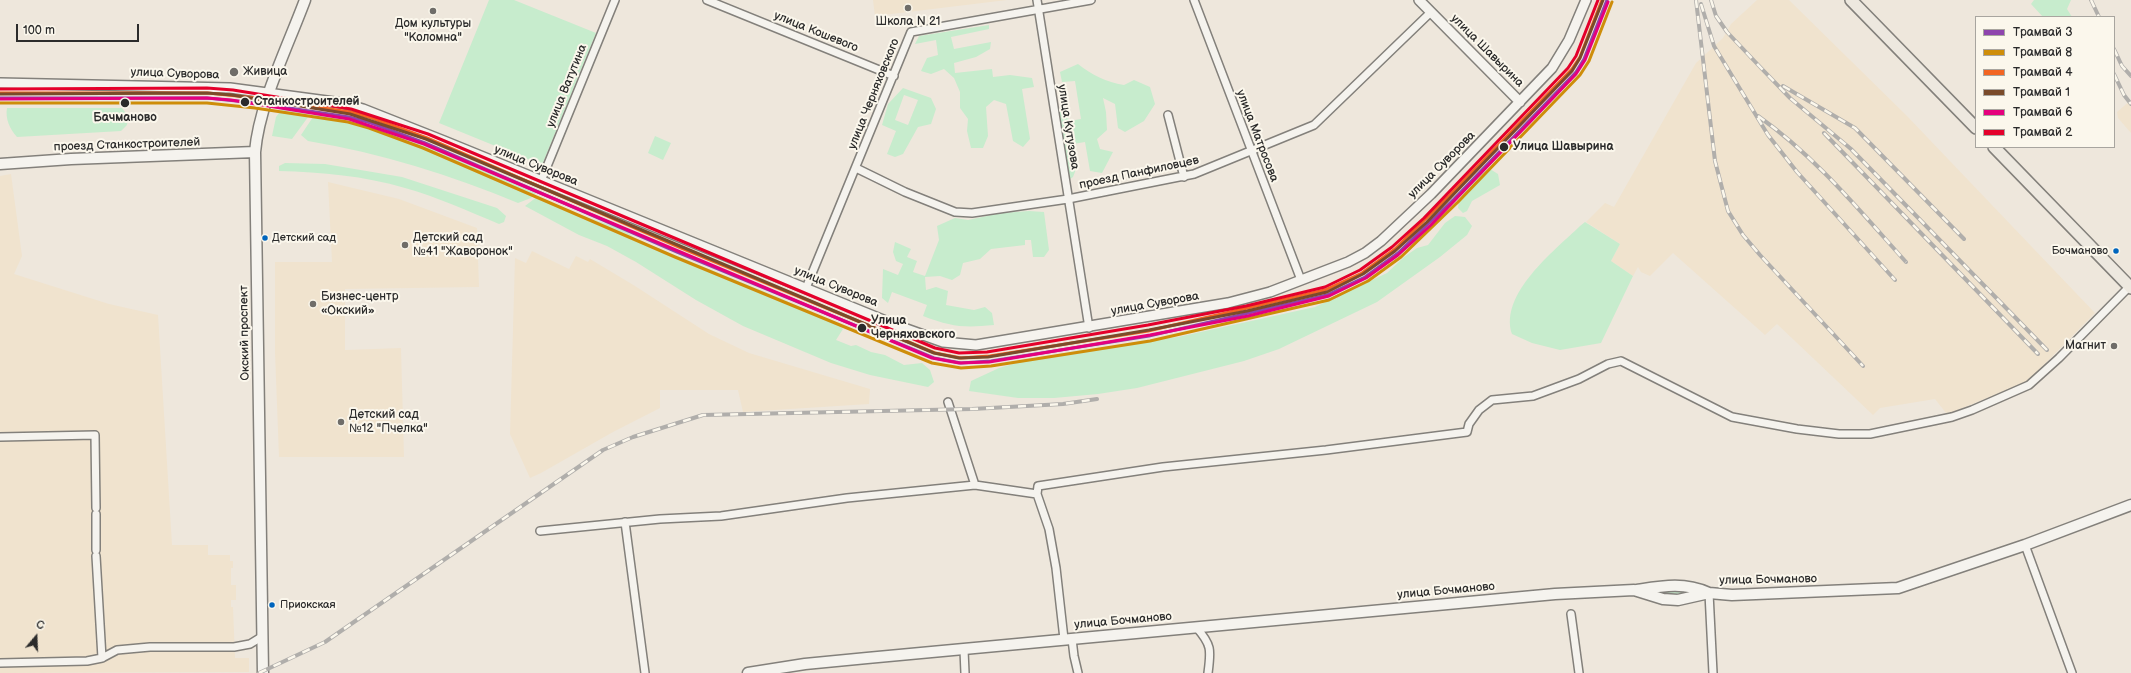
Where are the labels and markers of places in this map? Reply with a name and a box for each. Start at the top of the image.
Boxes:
marker: Школа N 21 [903,3,913,13]
marker: Дом культуры "Коломна" [428,6,438,16]
place label: Школа N 21 [876,15,940,29]
place label: Дом культуры "Коломна" [395,17,471,45]
place label: Живица [243,65,287,79]
marker: Живица [228,66,240,78]
place label: Станкостроителей [254,95,360,109]
marker: Станкостроителей [239,96,251,108]
marker: Бачманово [119,97,131,109]
place label: Бачманово [93,111,157,125]
place label: Улица Шавырина [1513,140,1613,154]
marker: Улица Шавырина [1498,141,1510,153]
place label: Детский сад [272,231,336,245]
place label: Детский сад №41 "Жаворонок" [413,231,513,259]
marker: Детский сад [260,233,270,243]
marker: Детский сад №41 "Жаворонок" [400,240,410,250]
place label: Бочманово [2052,244,2108,258]
marker: Бочманово [2111,246,2121,256]
place label: Бизнес-центр «Окский» [321,290,398,318]
marker: Бизнес-центр «Окский» [308,299,318,309]
place label: Улица Черняховского [871,314,955,342]
marker: Улица Черняховского [856,322,868,334]
place label: Магнит [2065,339,2106,353]
marker: Магнит [2109,341,2119,351]
place label: Детский сад №12 "Пчелка" [349,408,428,436]
marker: Детский сад №12 "Пчелка" [336,417,346,427]
place label: Приокская [280,598,336,612]
marker: Приокская [267,600,277,610]

